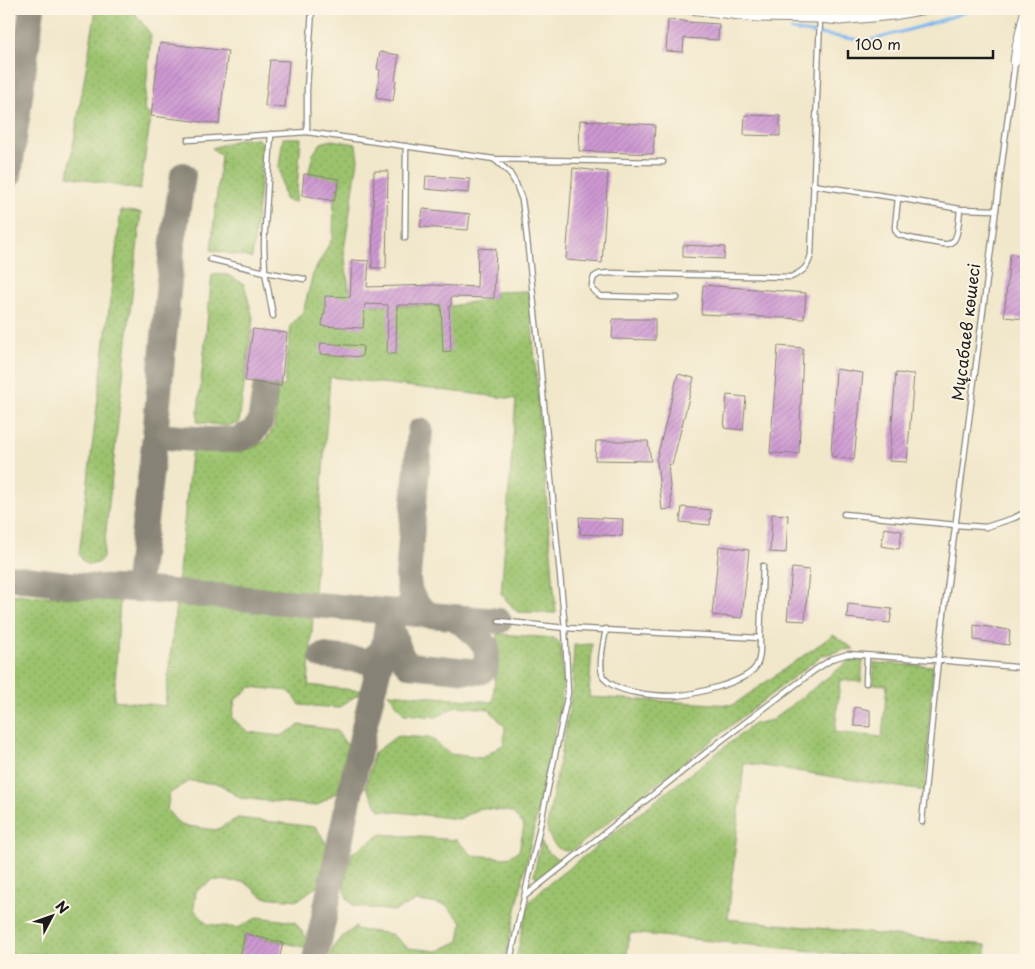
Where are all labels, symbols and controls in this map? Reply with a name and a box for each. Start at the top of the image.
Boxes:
scale bar [848,28,992,60]
text: 100 m [855,32,901,55]
street label: Мұсабаев көшесі [945,262,985,402]
north arrow [28,892,78,942]
text: N [51,896,74,918]

